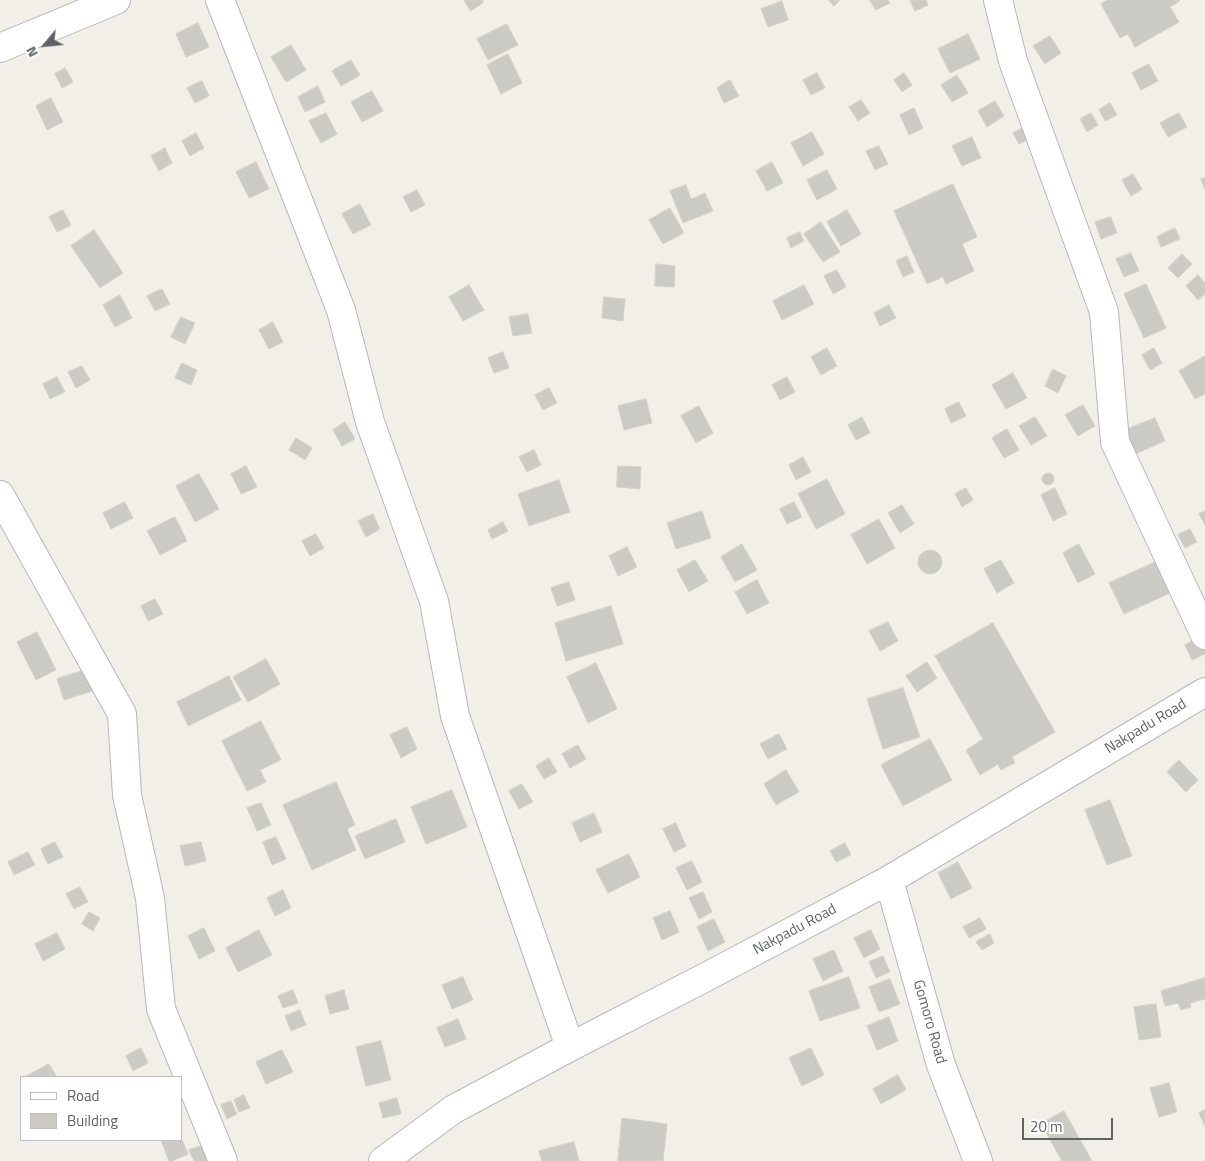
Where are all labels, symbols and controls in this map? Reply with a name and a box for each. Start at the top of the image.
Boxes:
north arrow [20,20,70,70]
text: N [20,43,43,61]
street label: Nakpadu Road [1102,696,1190,758]
street label: Nakpadu Road [750,900,840,960]
street label: Gomoro Road [908,978,950,1066]
legend [20,1076,182,1141]
text: Road [67,1084,99,1107]
scale bar [1025,1108,1116,1140]
text: Building [67,1109,118,1132]
text: 20 m [1030,1115,1063,1138]

